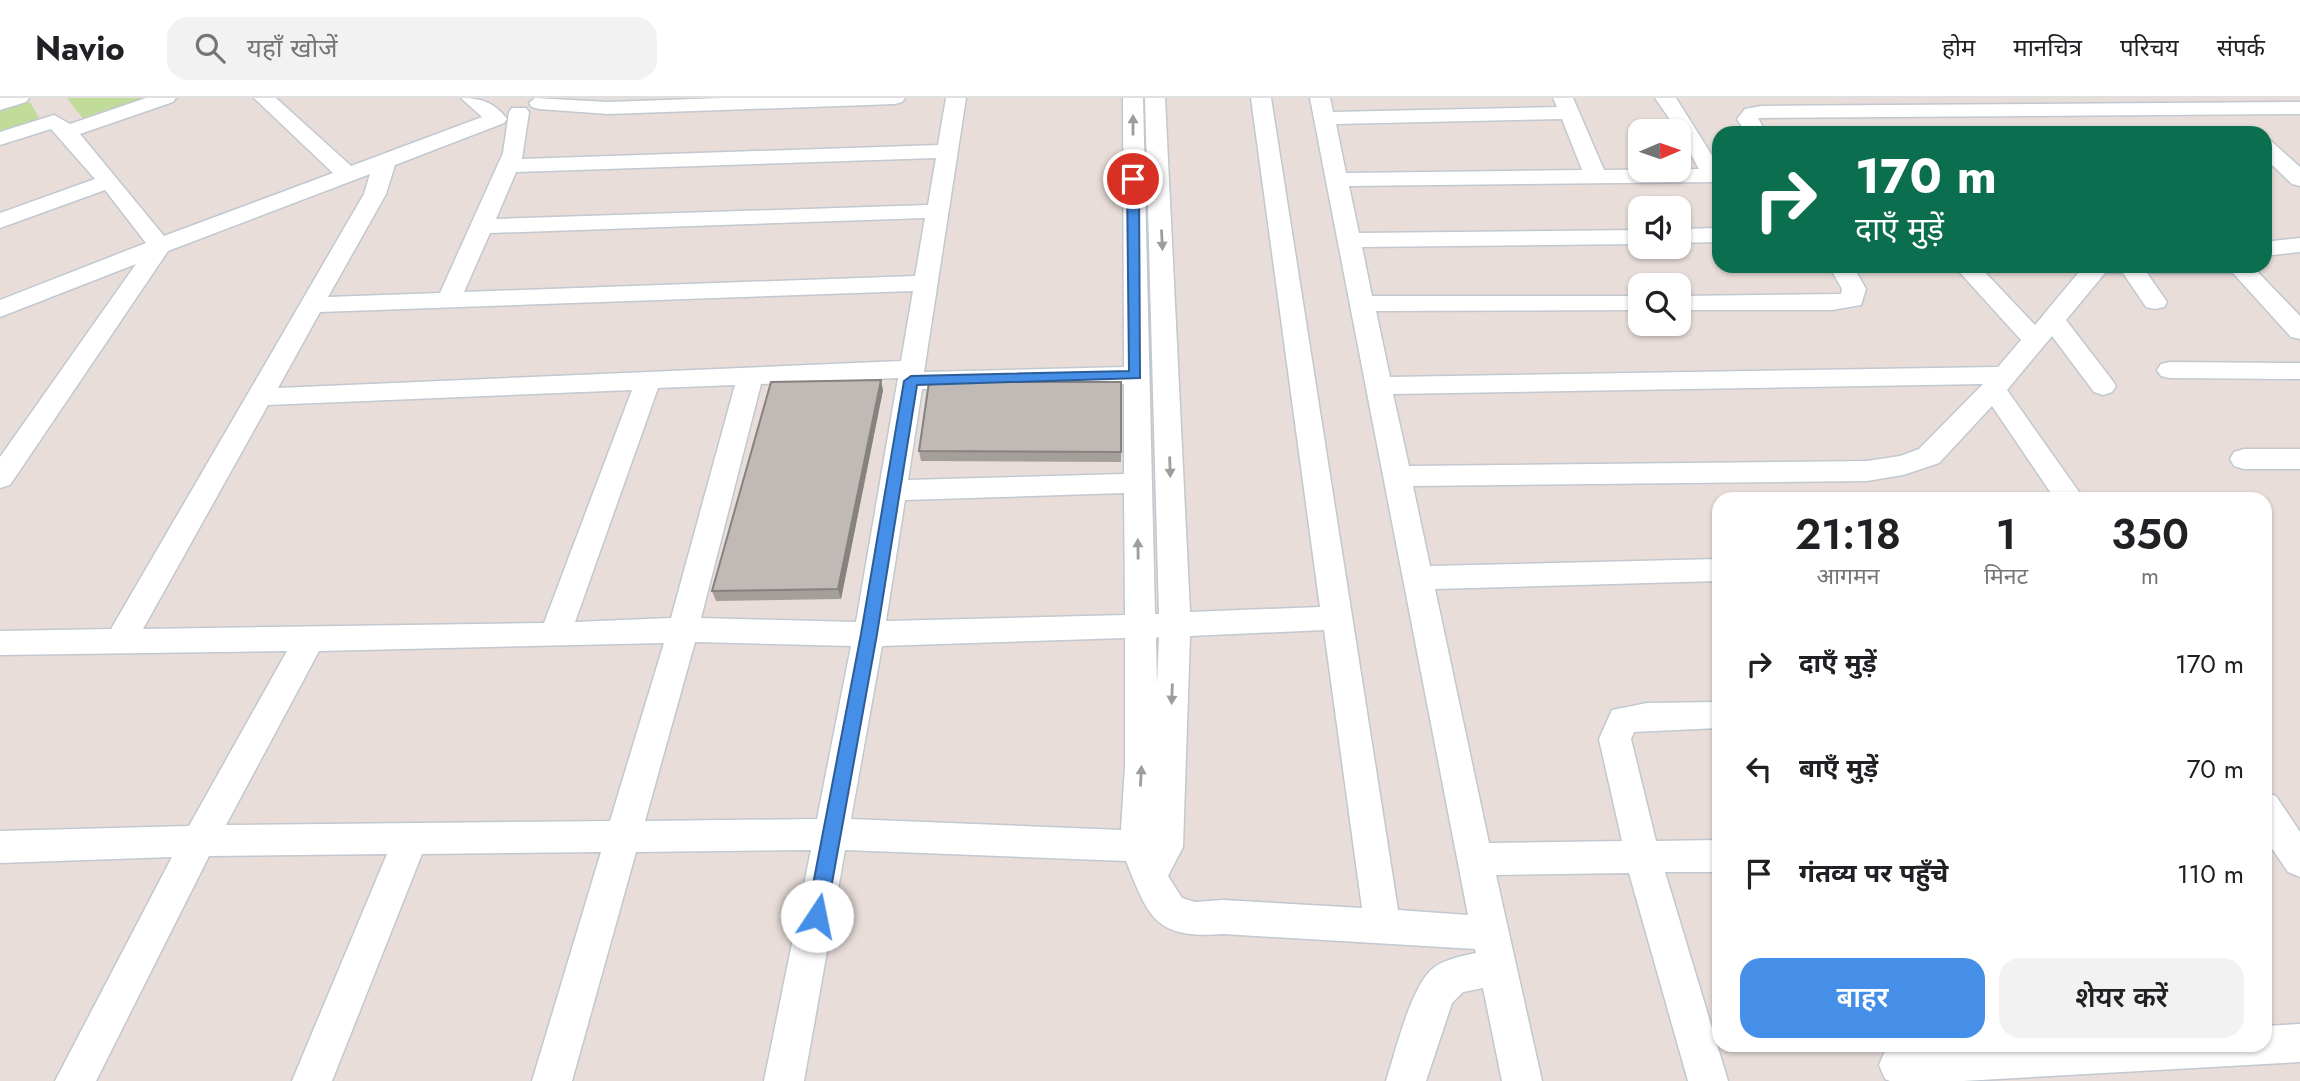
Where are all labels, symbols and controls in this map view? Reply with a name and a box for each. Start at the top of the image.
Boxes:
search box [167,17,657,80]
text: Navio [35,25,125,72]
icon: search [191,29,229,67]
text: यहाँ खोजें [247,29,338,67]
text: होम [1942,30,1975,65]
text: मानचित्र [2013,30,2082,65]
text: परिचय [2120,30,2179,65]
text: संपर्क [2217,30,2265,65]
one-way arrow [1127,114,1139,136]
north arrow [1628,119,1690,182]
map controls [1628,119,1691,336]
text: 170 m [1855,141,1997,211]
pin [1103,149,1163,209]
icon: right [1740,154,1831,245]
icon: arrive [1114,160,1152,198]
button: sound [1628,196,1691,259]
text: दाएँ मुड़ें [1855,206,1944,252]
one-way arrow [1156,229,1167,251]
button: search [1628,273,1691,336]
one-way arrow [1165,456,1176,478]
text: 21:18 [1795,504,1901,565]
text: 1 [1996,504,2016,565]
text: 350 [2111,504,2189,565]
one-way arrow [1132,538,1144,560]
text: आगमन [1816,559,1879,593]
text: मिनट [1984,559,2028,593]
text: m [2141,559,2159,593]
text: दाएँ मुड़ें [1799,644,1877,682]
icon: right [1740,645,1778,683]
text: 170 m [2175,645,2244,683]
one-way arrow [1167,684,1178,706]
text: बाएँ मुड़ें [1799,749,1878,787]
icon: left [1740,750,1778,788]
text: 70 m [2187,750,2244,788]
one-way arrow [1136,765,1147,787]
text: गंतव्य पर पहुँचे [1799,854,1948,892]
icon: arrive [1740,855,1778,893]
text: 110 m [2177,855,2244,893]
position arrow [780,879,854,953]
button: बाहर [1740,958,1985,1038]
button: शेयर करें [1999,958,2244,1038]

